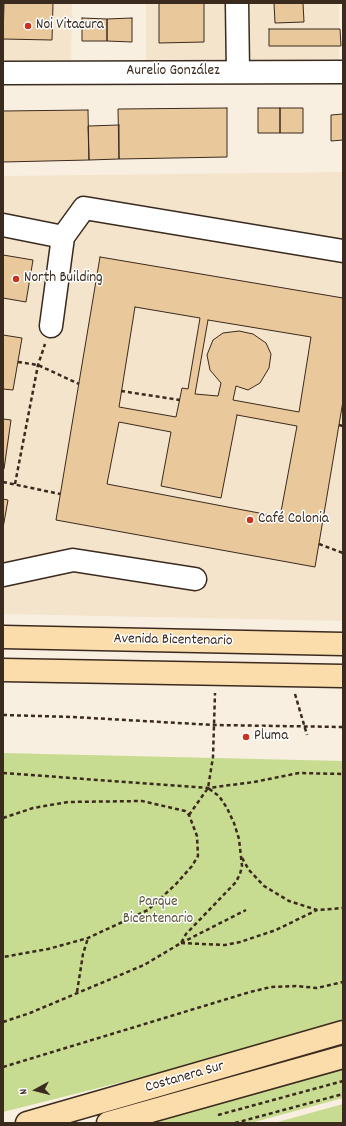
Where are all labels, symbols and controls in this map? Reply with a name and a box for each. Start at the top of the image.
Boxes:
place label: Noi Vitacura [36,17,104,35]
marker: Noi Vitacura [23,21,33,31]
street label: Aurelio González [126,63,220,81]
place label: North Building [24,270,103,288]
marker: North Building [11,274,21,284]
place label: Café Colonia [258,511,329,529]
marker: Café Colonia [245,515,255,525]
street label: Avenida Bicentenario [113,631,233,651]
place label: Pluma [254,728,288,746]
marker: Pluma [241,732,251,742]
park label: Parque Bicentenario [123,894,193,929]
street label: Costanera Sur [144,1058,226,1098]
north arrow [16,1070,56,1110]
text: N [16,1088,32,1095]

